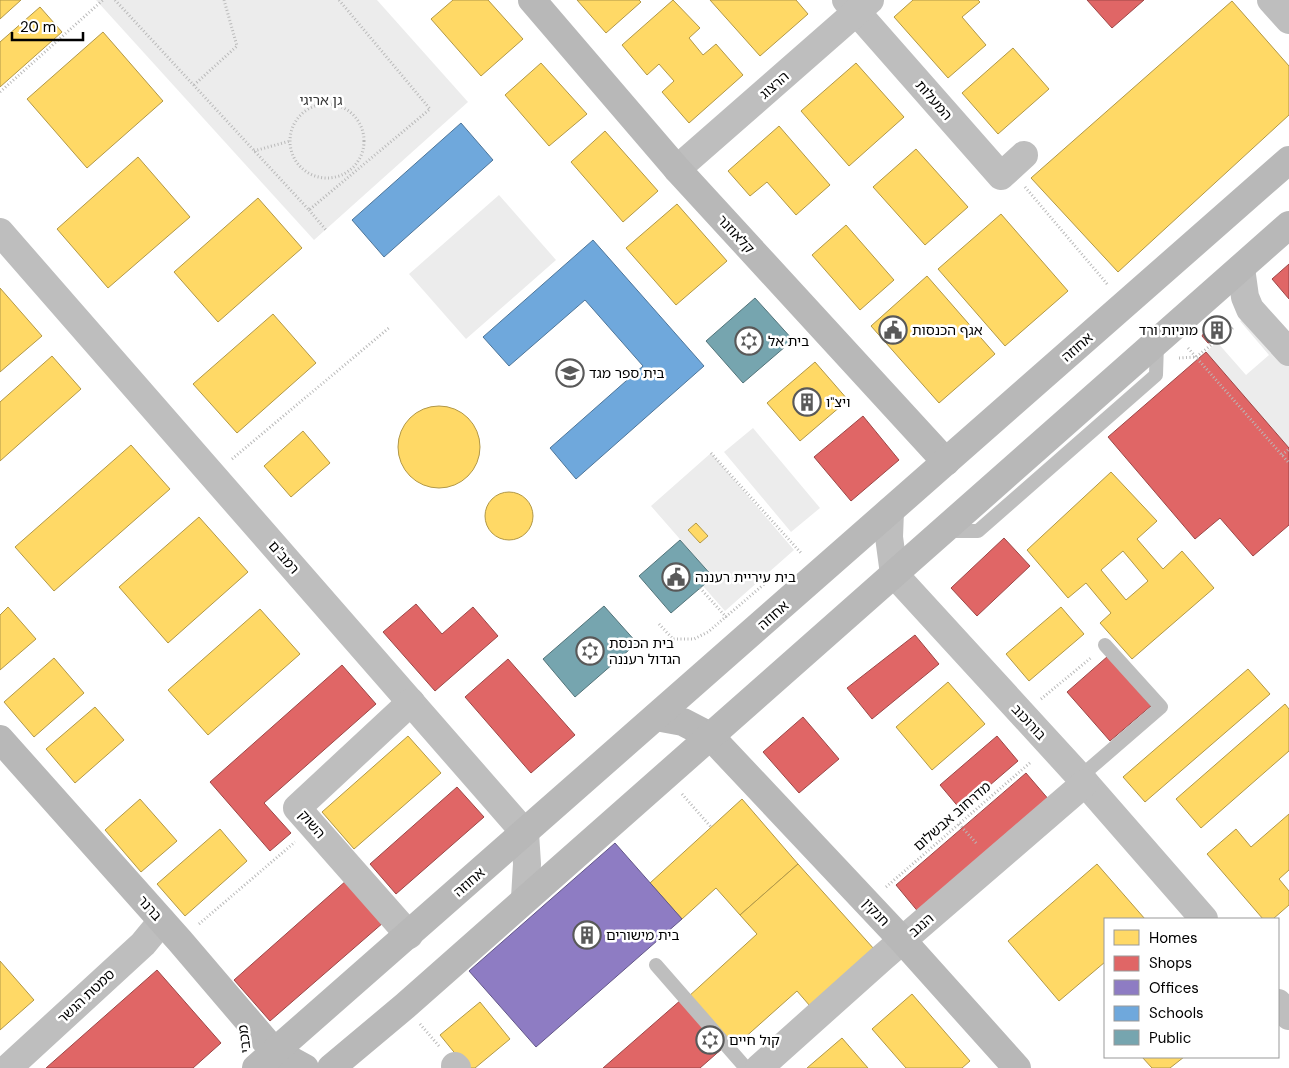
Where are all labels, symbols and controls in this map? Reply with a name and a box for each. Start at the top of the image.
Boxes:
scale bar [12,10,84,42]
text: 20 m [20,17,56,37]
street label: הרצוג [756,67,792,103]
street label: המעלות [912,76,956,124]
park label: גן אריגי [300,91,342,109]
street label: קלאוזנר [714,211,759,257]
public building icon: אגף הכנסות [878,315,908,345]
building icon: מוניות ורד [1202,315,1232,345]
place label: אגף הכנסות [912,321,983,339]
place label: מוניות ורד [1139,321,1198,339]
synagogue icon: בית אל [734,326,764,356]
street label: אחוזה [1058,328,1096,366]
place label: בית אל [768,332,809,350]
school or university icon: בית ספר מגד [555,358,585,388]
place label: בית ספר מגד [589,364,665,382]
building icon: ויצ"ו [792,387,822,417]
place label: ויצ"ו [826,393,850,411]
street label: רמב"ם [265,537,303,577]
public building icon: בית עיריית רעננה [661,562,691,592]
place label: בית עיריית רעננה [695,568,796,586]
street label: אחוזה [754,596,792,634]
place label: בית הכנסת הגדול רעננה [609,634,681,668]
synagogue icon: בית הכנסת הגדול רעננה [575,636,605,666]
street label: בורוכוב [1008,700,1050,744]
street label: מדרחוב אבשלום [910,777,994,855]
street label: השוק [295,806,329,842]
street label: אחוזה [450,863,488,901]
street label: ברנר [134,892,166,924]
street label: חנקין [858,894,894,930]
street label: הנגב [905,909,937,941]
legend [1104,918,1279,1058]
building icon: בית מישורים [572,920,602,950]
place label: בית מישורים [606,926,679,944]
text: Homes [1149,928,1198,948]
text: Shops [1149,953,1192,973]
street label: סמטת הגשר [54,965,118,1027]
text: Offices [1149,978,1199,998]
text: Schools [1149,1003,1204,1023]
street label: מכבי [233,1024,255,1054]
synagogue icon: קול חיים [695,1025,725,1055]
text: Public [1149,1028,1191,1048]
place label: קול חיים [729,1031,780,1049]

